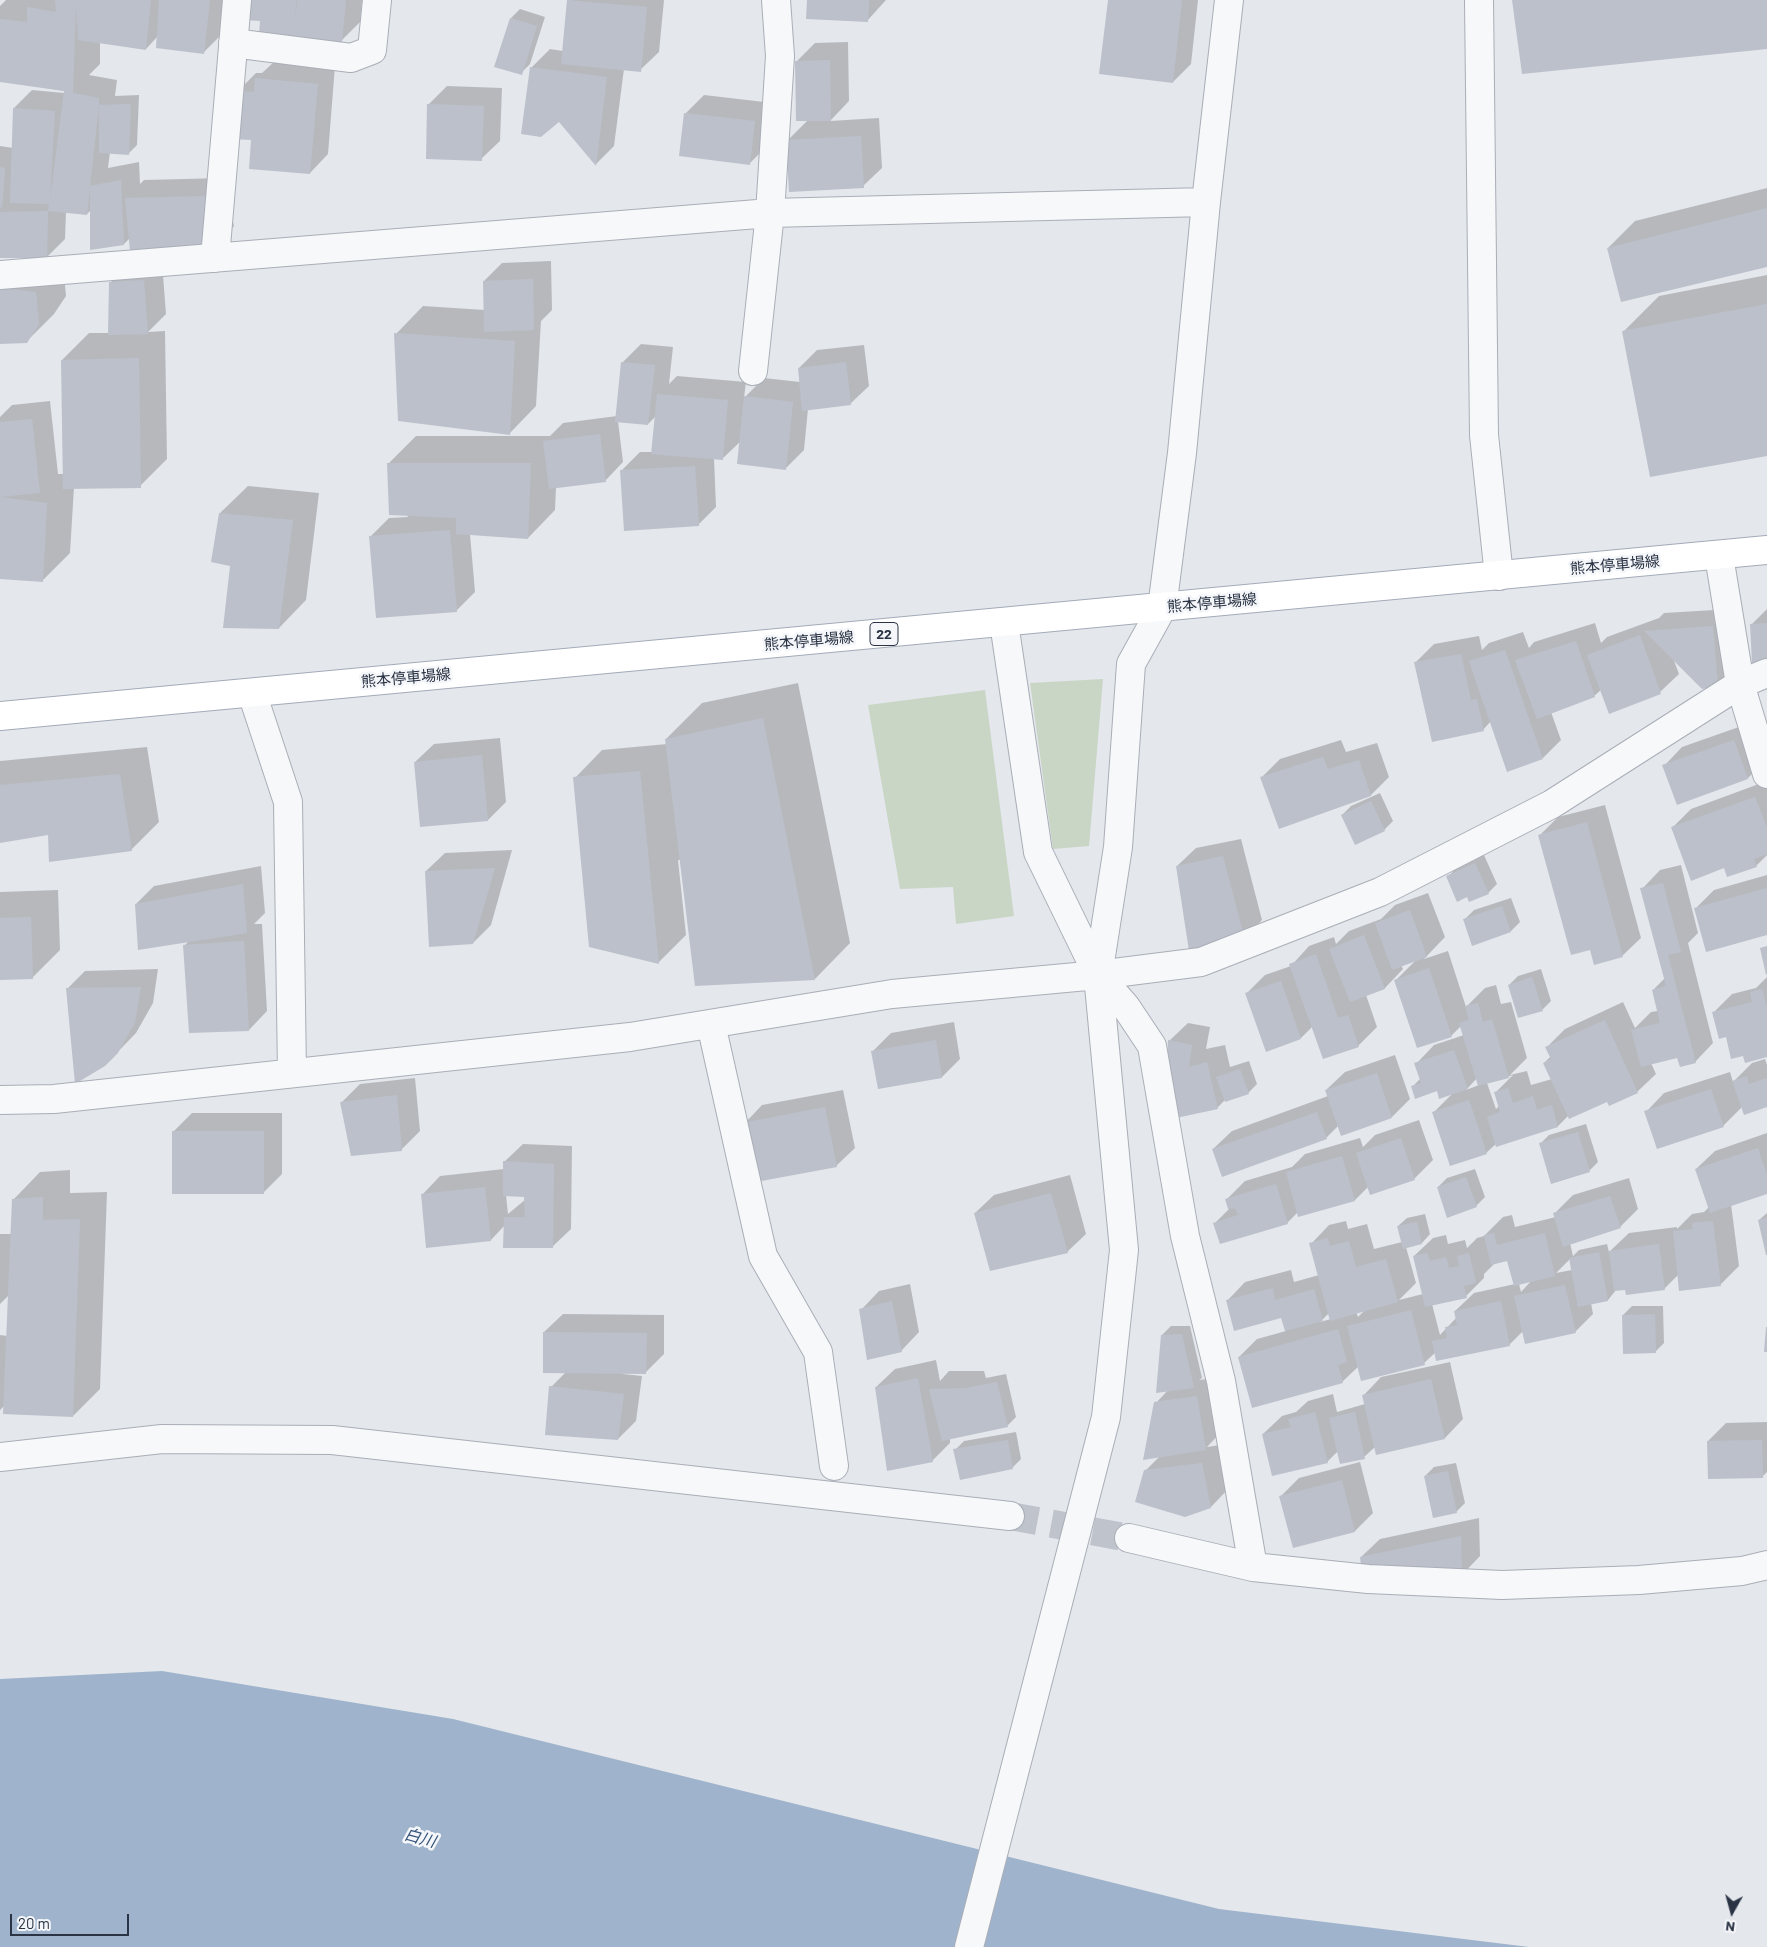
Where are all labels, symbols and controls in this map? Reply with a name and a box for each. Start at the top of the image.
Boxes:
street label: 熊本停車場線 [1569,552,1661,578]
street label: 熊本停車場線 [1166,590,1258,616]
road number: 22 [870,622,898,646]
street label: 熊本停車場線 [763,628,855,654]
street label: 熊本停車場線 [360,665,452,691]
water label: 白川 [402,1825,438,1851]
north arrow [1707,1887,1757,1937]
scale bar [12,1904,131,1936]
text: 20 m [18,1914,50,1932]
text: N [1724,1918,1736,1936]

